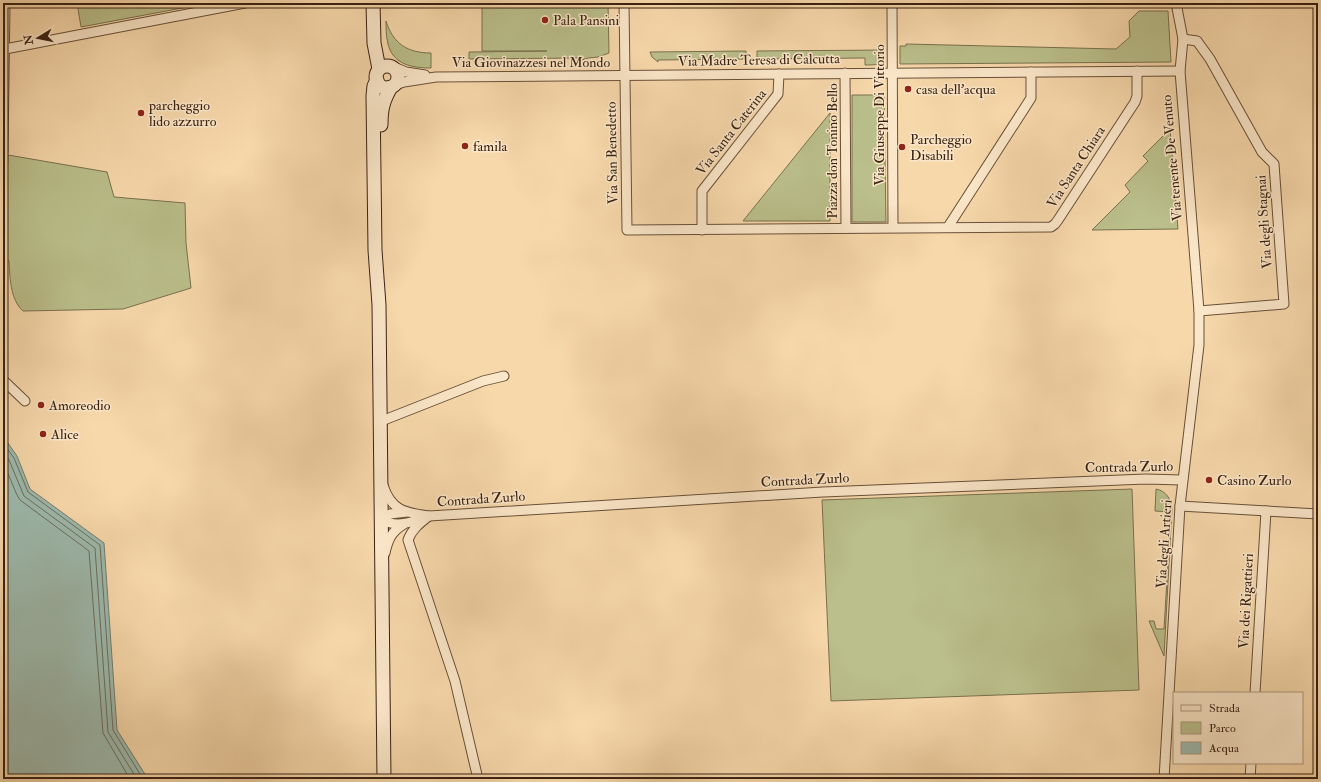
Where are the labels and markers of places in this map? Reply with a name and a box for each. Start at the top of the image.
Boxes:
place label: Pala Pansini [553,12,619,29]
marker: Pala Pansini [540,15,550,25]
place label: casa dell'acqua [916,81,996,98]
marker: casa dell'acqua [903,84,913,94]
place label: parcheggio lido azzurro [148,97,217,130]
marker: parcheggio lido azzurro [136,108,146,118]
place label: Parcheggio Disabili [910,131,972,164]
place label: famila [473,138,507,155]
marker: famila [460,141,470,151]
marker: Parcheggio Disabili [897,142,907,152]
place label: Amoreodio [48,397,111,414]
marker: Amoreodio [36,400,46,410]
place label: Alice [50,426,79,443]
marker: Alice [38,429,48,439]
place label: Casino Zurlo [1217,472,1292,489]
marker: Casino Zurlo [1204,475,1214,485]

